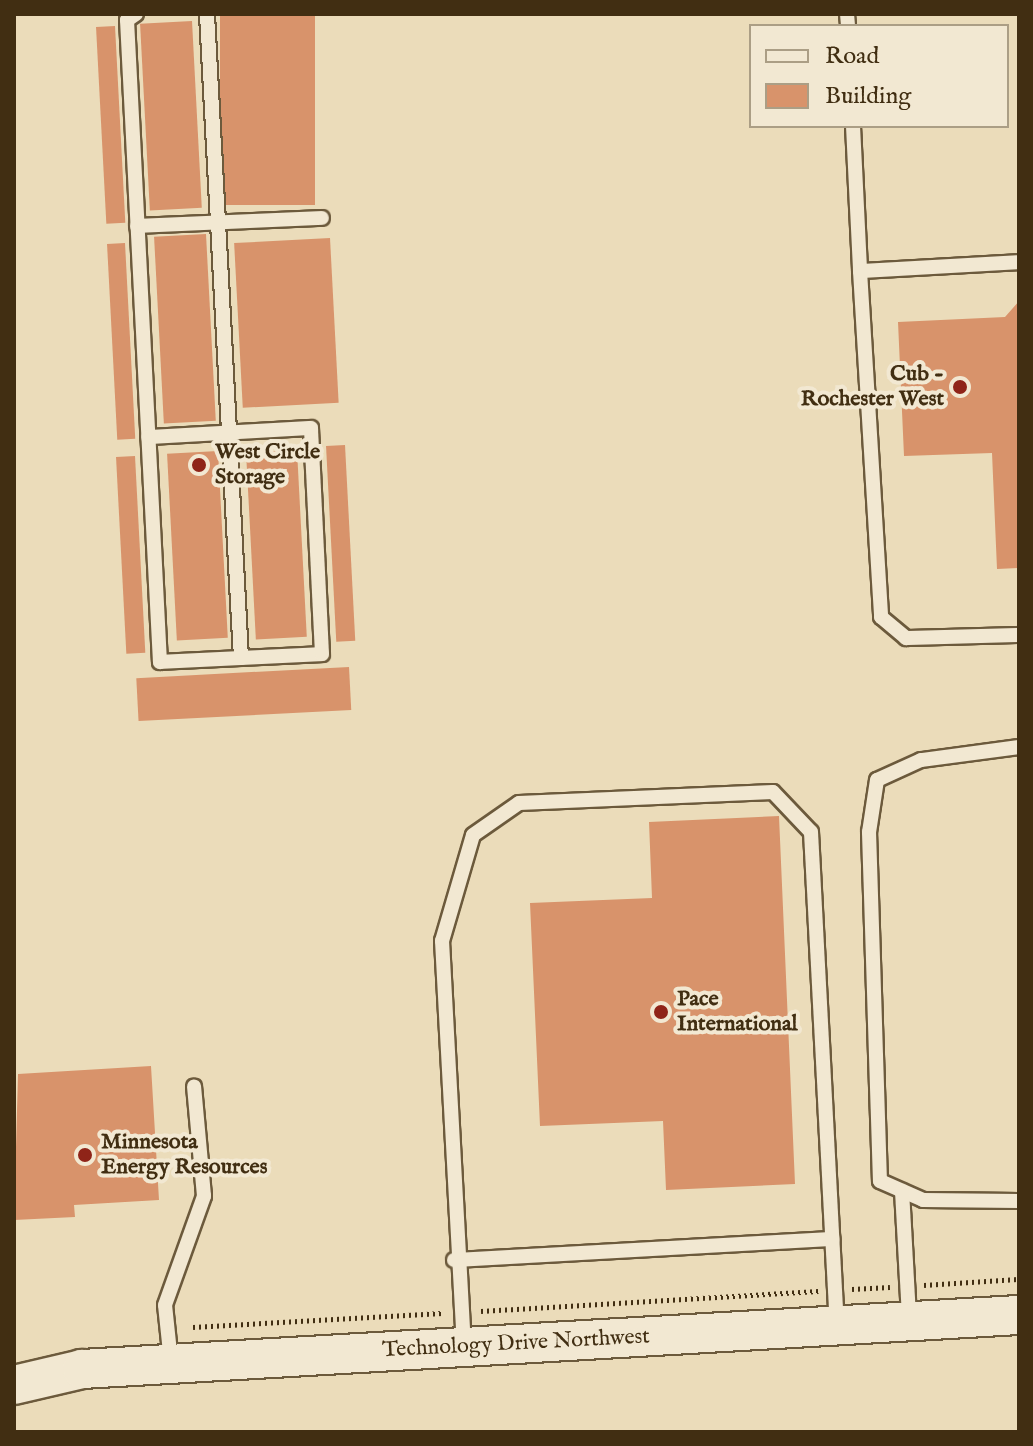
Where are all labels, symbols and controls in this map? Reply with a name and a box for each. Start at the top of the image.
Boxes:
legend [749,24,1009,128]
text: Road [825,41,879,72]
text: Building [825,81,911,112]
place label: Cub - Rochester West [801,361,944,412]
marker: Cub - Rochester West [951,378,969,396]
place label: West Circle Storage [215,439,320,490]
marker: West Circle Storage [190,456,208,474]
place label: Pace International [677,986,797,1038]
marker: Pace International [652,1003,670,1021]
place label: Minnesota Energy Resources [101,1129,267,1180]
marker: Minnesota Energy Resources [76,1146,94,1164]
street label: Technology Drive Northwest [382,1324,650,1364]

